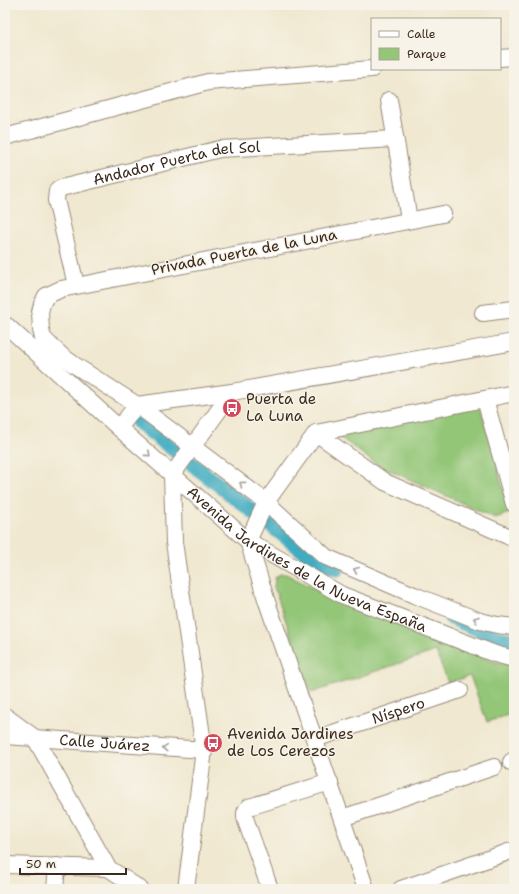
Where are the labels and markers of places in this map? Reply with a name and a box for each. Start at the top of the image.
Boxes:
place label: Puerta de La Luna [246,389,316,426]
bus stop icon: Puerta de La Luna [221,397,243,419]
place label: Avenida Jardines de Los Cerezos [227,724,354,761]
bus stop icon: Avenida Jardines de Los Cerezos [202,732,224,754]

